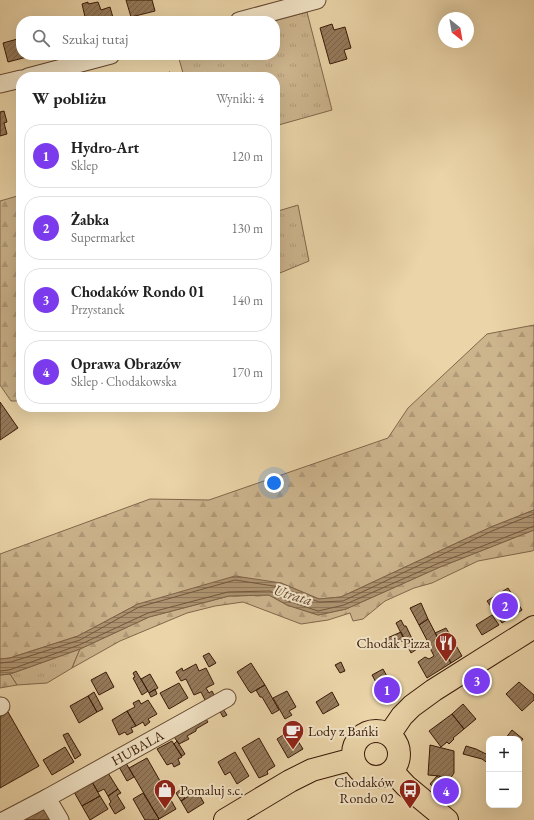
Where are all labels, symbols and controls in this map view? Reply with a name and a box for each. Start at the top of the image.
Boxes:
north arrow [438,12,474,48]
search box [16,16,280,60]
icon: search [30,27,52,49]
text: Szukaj tutaj [62,29,128,48]
text: W pobliżu [32,87,106,109]
text: Wyniki: 4 [216,90,264,107]
text: Hydro-Art [71,138,139,157]
text: 1 [43,148,49,165]
text: 120 m [232,148,263,165]
text: Sklep [71,157,98,174]
text: Żabka [71,210,109,229]
text: 2 [43,220,49,237]
text: 130 m [232,220,263,237]
text: Supermarket [71,229,135,246]
text: Chodaków Rondo 01 [71,282,205,301]
text: 3 [43,292,49,309]
text: 140 m [232,292,263,309]
text: Przystanek [71,301,125,318]
text: Oprawa Obrazów [71,354,181,373]
text: 4 [43,364,49,381]
text: 170 m [232,364,263,381]
text: Sklep · Chodakowska [71,373,177,390]
your location [264,473,284,493]
water label: Utrata [272,580,315,609]
pin: 2 [492,591,518,621]
restaurant icon: Chodak Pizza [433,630,459,663]
place label: Chodak Pizza [357,634,430,652]
pin: 3 [464,666,490,696]
pin: 1 [374,675,400,705]
cafe icon: Lody z Bańki [280,718,306,751]
place label: Lody z Bańki [308,722,379,740]
street label: HUBALA [108,726,167,770]
map controls [486,736,522,808]
button: + [486,736,522,772]
button: − [486,772,522,808]
place label: Chodaków Rondo 02 [334,773,394,807]
pin: 4 [433,776,459,806]
shop icon: Pomaluj s.c. [152,777,178,810]
bus stop icon: Chodaków Rondo 02 [397,777,423,810]
place label: Pomaluj s.c. [180,781,243,799]

